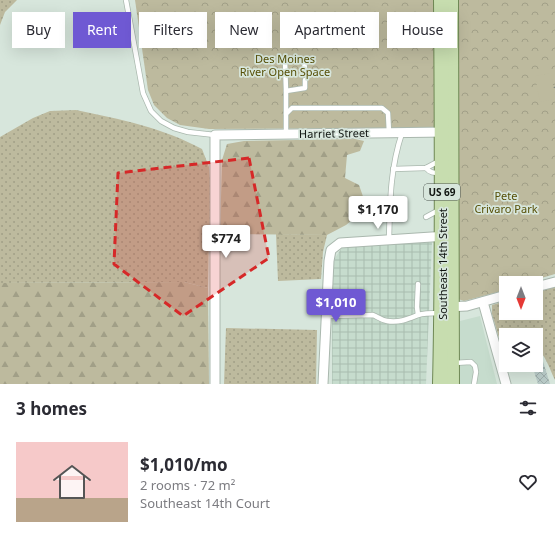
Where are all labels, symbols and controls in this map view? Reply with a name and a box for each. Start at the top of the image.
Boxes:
chip: Buy [12,12,65,48]
chip: Rent [73,12,131,48]
chip: Filters [139,12,207,48]
chip: New [215,12,272,48]
chip: Apartment [280,12,379,48]
chip: House [387,12,457,48]
park label: Des Moines River Open Space [240,51,330,79]
street label: Harriet Street [299,125,369,141]
road number: US 69 [424,184,460,200]
park label: Pete Crivaro Park [474,188,538,216]
pin: $1,170 [345,196,411,230]
text: $1,170 [358,200,398,218]
street label: Southeast 14th Street [435,208,450,320]
pin: $774 [202,225,250,259]
text: $774 [211,229,241,247]
north arrow [499,276,543,320]
map controls [499,276,543,372]
pin: $1,010 [303,289,369,323]
text: $1,010 [316,293,356,311]
button: layers [499,328,543,372]
text: 3 homes [16,397,87,420]
icon: filters [517,397,539,419]
text: $1,010/mo [140,453,228,476]
icon: home [48,458,96,506]
icon: heart [517,471,539,493]
text: 2 rooms · 72 m² [140,476,235,494]
text: Southeast 14th Court [140,494,270,512]

